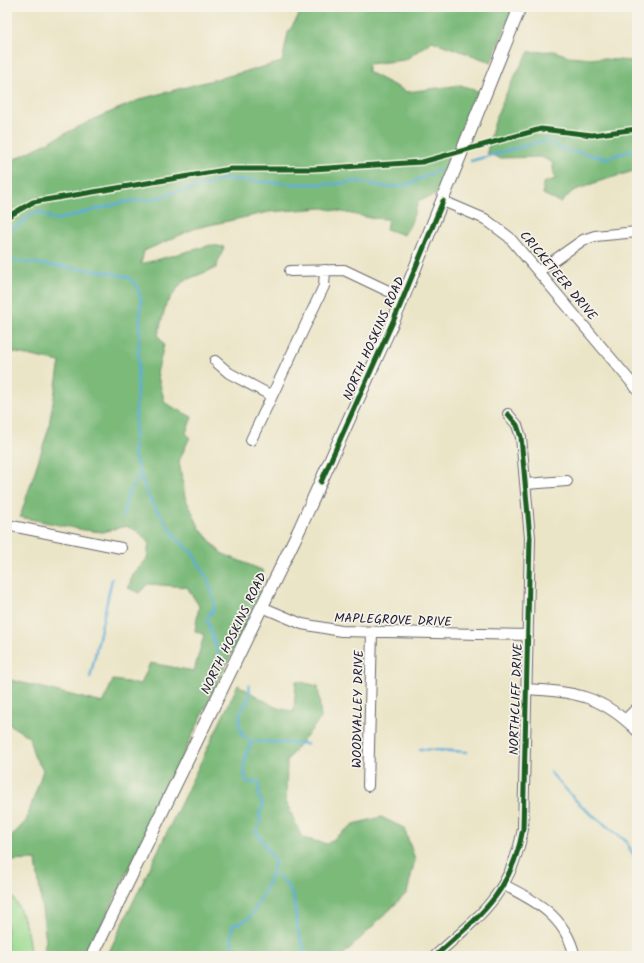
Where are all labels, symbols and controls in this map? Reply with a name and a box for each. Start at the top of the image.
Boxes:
street label: CRICKETEER DRIVE [514,226,602,326]
street label: NORTH HOSKINS ROAD [338,273,411,404]
street label: NORTH HOSKINS ROAD [196,569,273,698]
street label: MAPLEGROVE DRIVE [334,608,453,633]
street label: NORTHCLIFF DRIVE [504,642,529,756]
street label: WOODVALLEY DRIVE [347,649,370,768]

